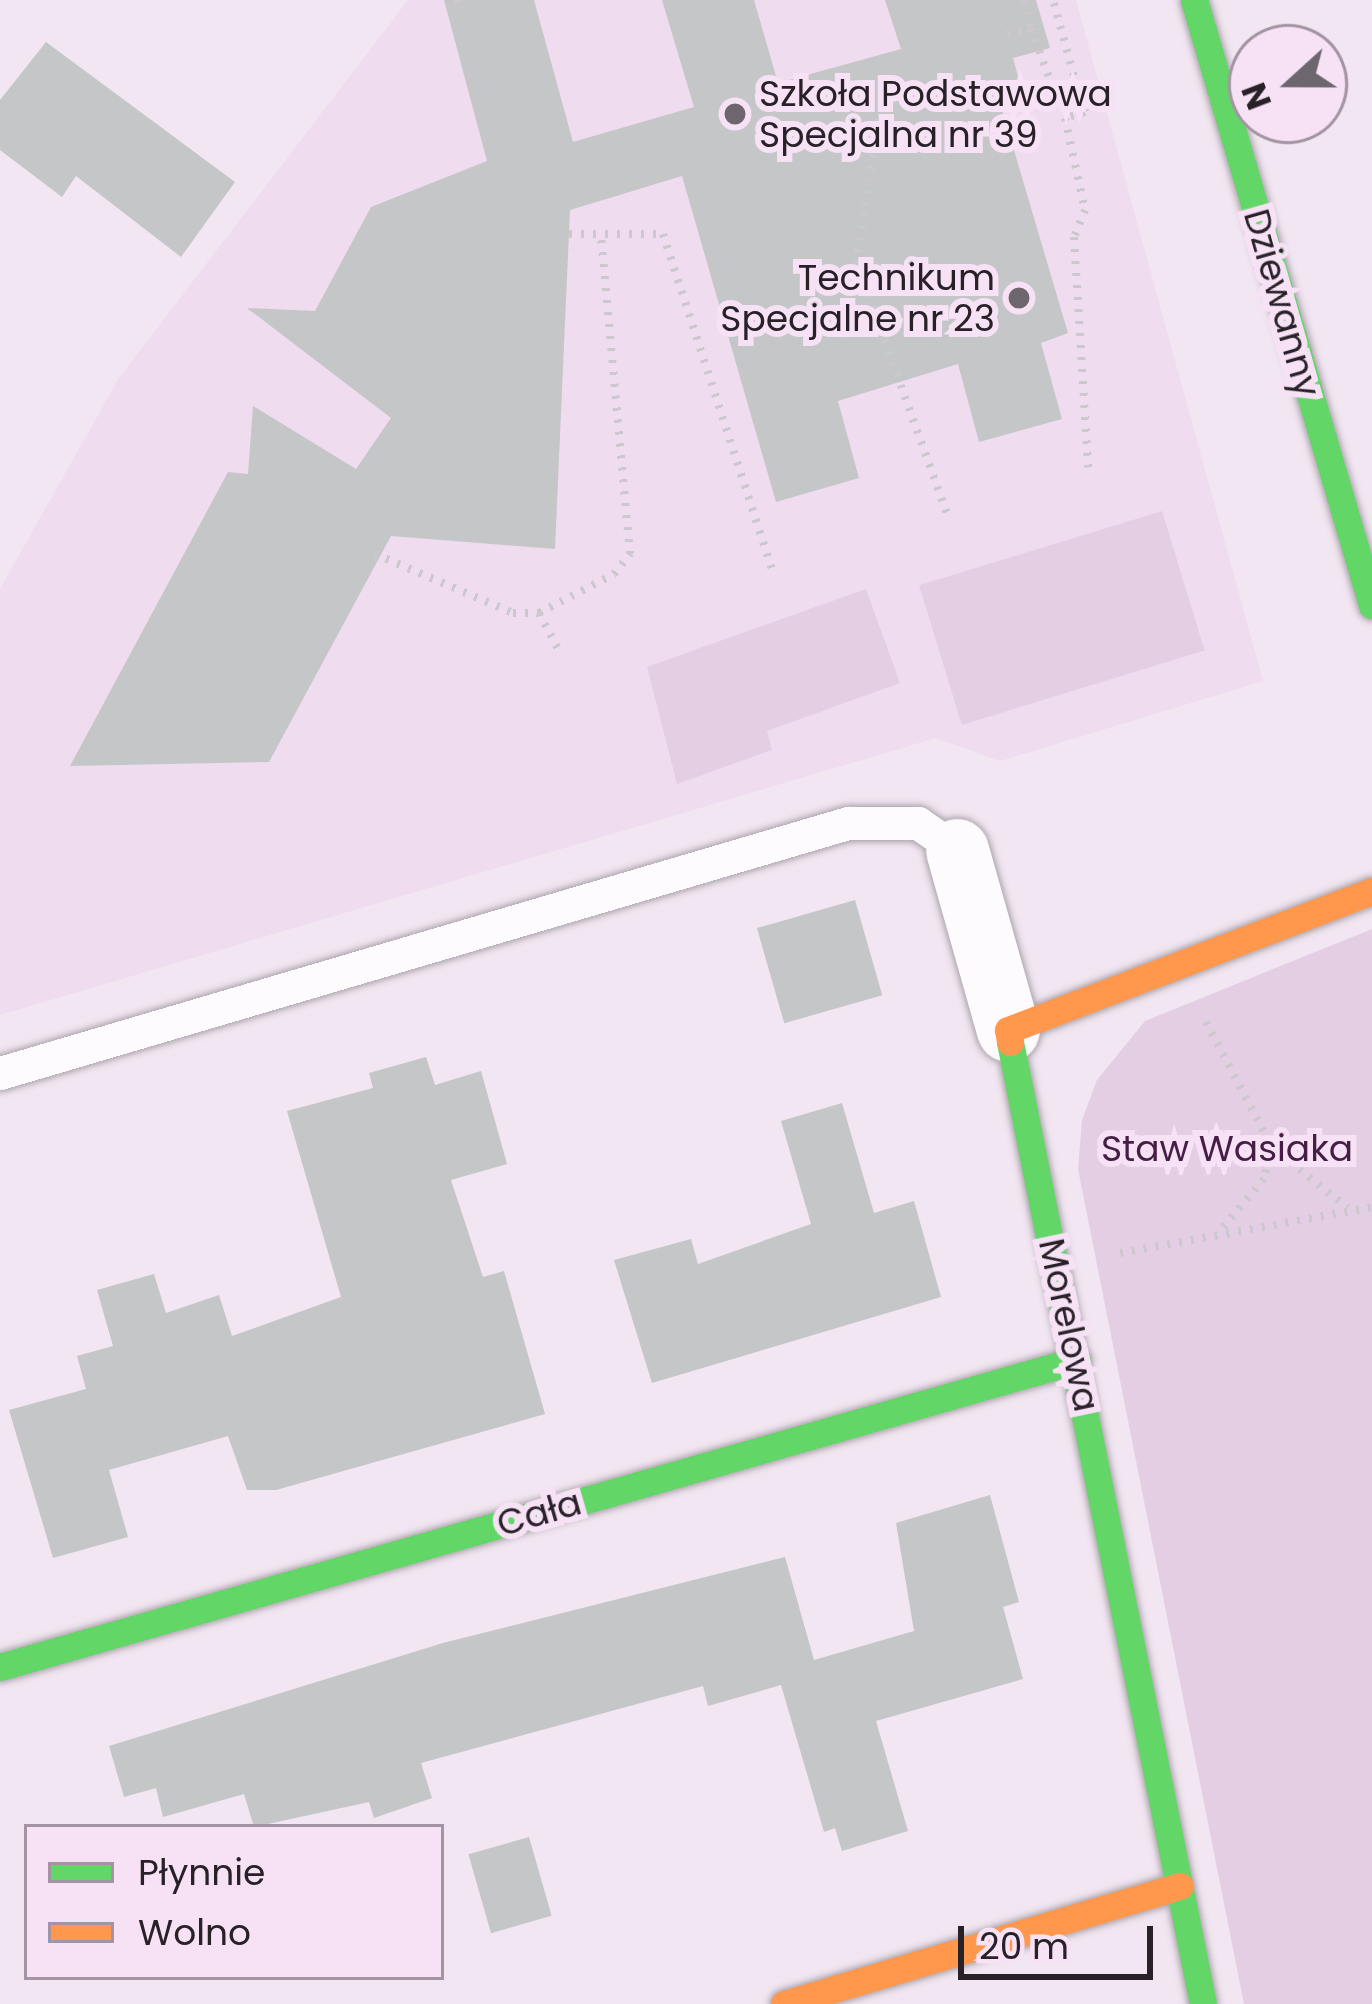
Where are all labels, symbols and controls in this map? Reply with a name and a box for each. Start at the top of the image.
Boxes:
north arrow [1228,24,1348,144]
place label: Szkoła Podstawowa Specjalna nr 39 [759,71,1112,156]
text: N [1230,76,1283,116]
marker: Szkoła Podstawowa Specjalna nr 39 [722,101,748,127]
street label: Dziewanny [1235,204,1329,402]
place label: Technikum Specjalne nr 23 [720,255,995,340]
marker: Technikum Specjalne nr 23 [1006,285,1032,311]
park label: Staw Wasiaka [1101,1127,1353,1171]
street label: Morelowa [1030,1235,1108,1415]
street label: Cała [492,1480,586,1546]
legend [24,1824,444,1980]
text: Płynnie [138,1847,265,1898]
scale bar [964,1902,1159,1976]
text: Wolno [138,1907,251,1958]
text: 20 m [979,1921,1069,1972]

